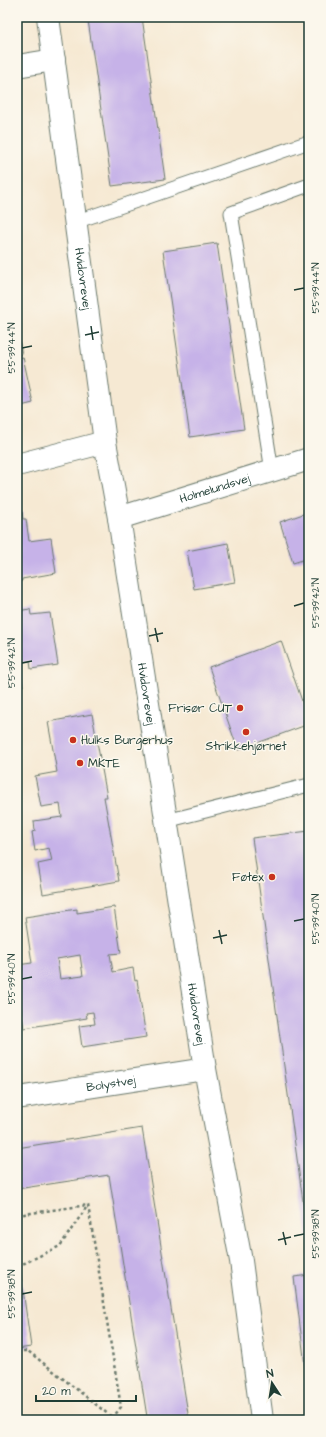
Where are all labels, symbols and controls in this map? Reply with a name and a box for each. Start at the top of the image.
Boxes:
street label: Hvidovrevej [70,247,95,312]
text: 55°39'44"N [309,262,323,314]
text: 55°39'44"N [5,322,19,374]
street label: Holmelundsvej [177,470,253,508]
text: 55°39'42"N [309,578,323,628]
text: 55°39'42"N [5,638,19,688]
street label: Hvidovrevej [133,662,159,727]
place label: Frisør CUT [168,700,233,717]
marker: Frisør CUT [235,703,245,713]
marker: Strikkehjørnet [241,727,251,737]
place label: Hulks Burgerhus [81,732,173,750]
marker: Hulks Burgerhus [68,735,78,745]
place label: Strikkehjørnet [205,738,287,755]
place label: MKTE [88,755,120,772]
marker: MKTE [75,758,85,768]
place label: Føtex [232,869,264,886]
marker: Føtex [267,872,277,882]
text: 55°39'40"N [309,894,323,944]
text: 55°39'40"N [5,954,19,1004]
street label: Hvidovrevej [183,982,209,1047]
street label: Bolystvej [85,1072,138,1096]
text: 55°39'38"N [309,1210,323,1258]
text: 55°39'38"N [5,1270,19,1318]
north arrow [252,1363,292,1403]
text: N [265,1366,275,1382]
scale bar [36,1377,136,1403]
text: 20 m [42,1383,71,1400]

